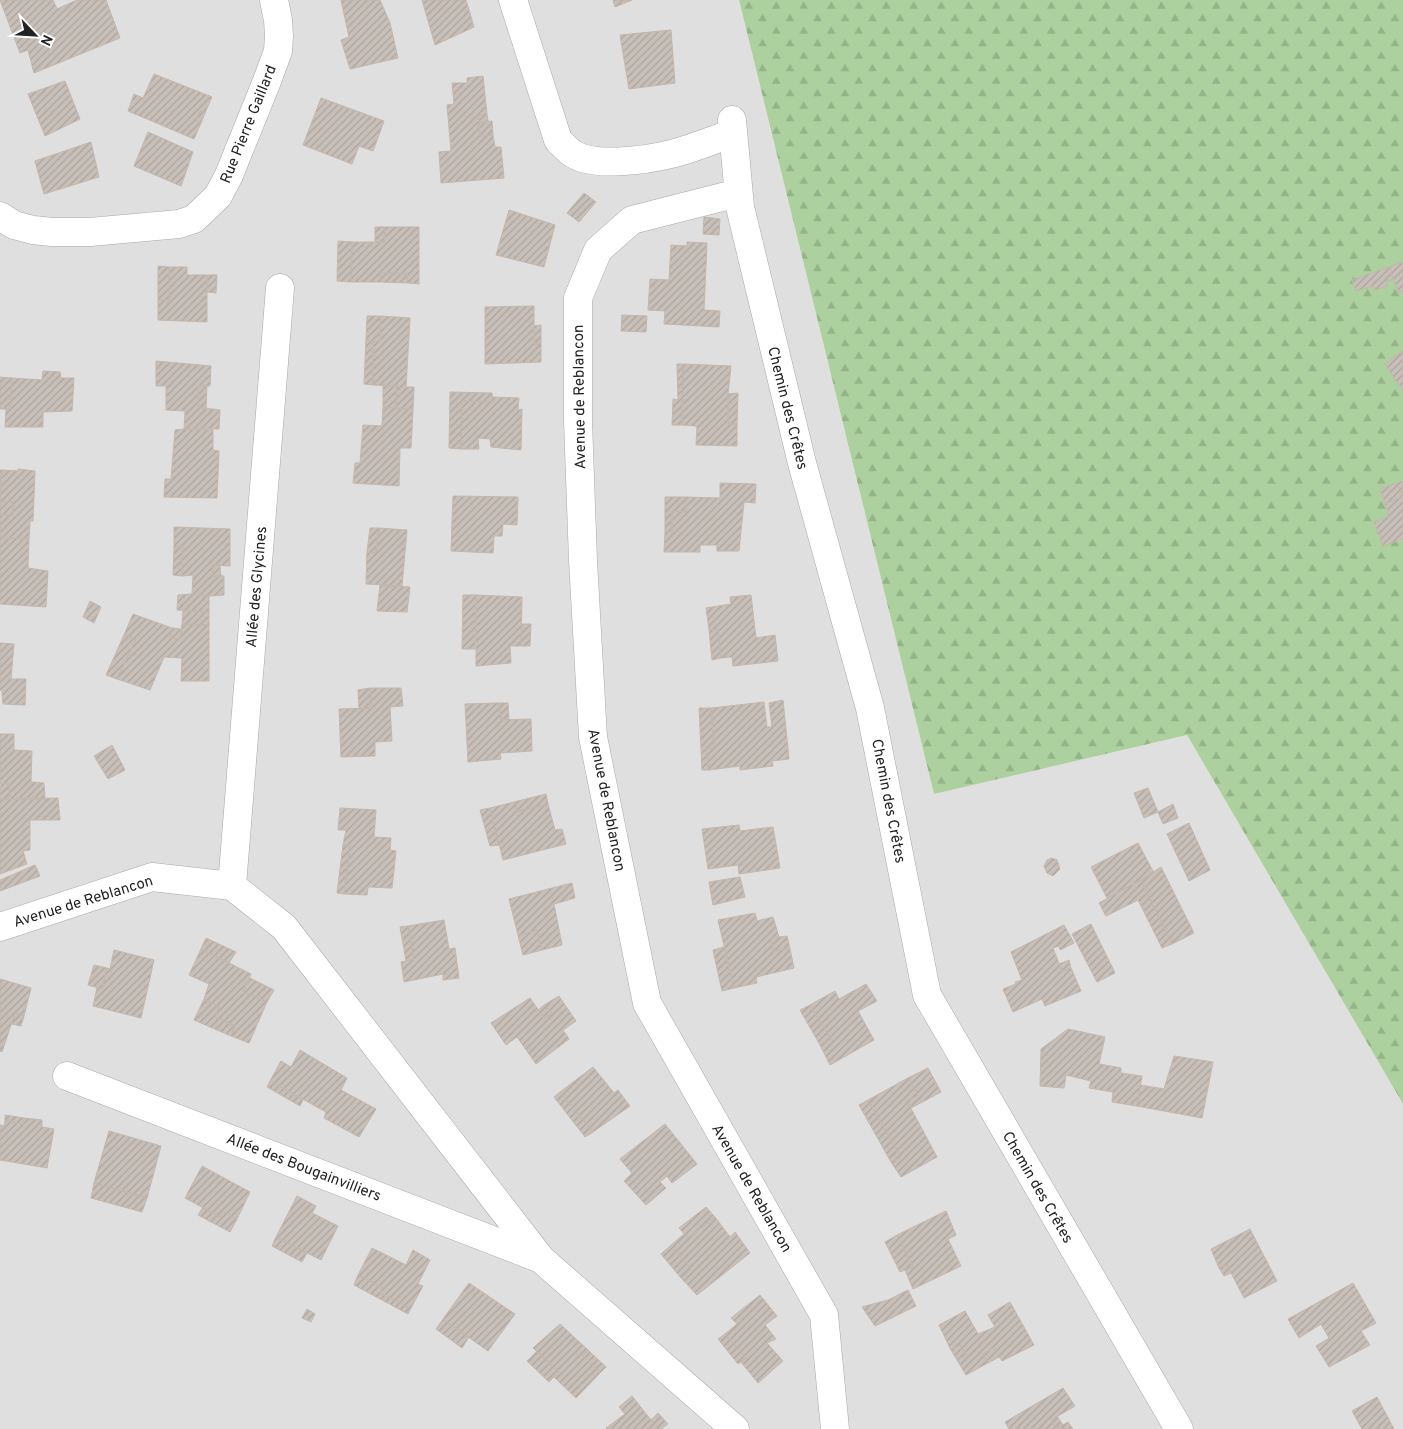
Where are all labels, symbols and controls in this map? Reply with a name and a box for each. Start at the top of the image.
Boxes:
north arrow [10,10,60,60]
text: N [36,32,55,48]
street label: Rue Pierre Gaillard [217,63,282,186]
street label: Avenue de Reblancon [570,324,591,470]
street label: Chemin des Crêtes [762,345,811,472]
street label: Allée des Glycines [243,526,272,649]
street label: Avenue de Reblancon [582,727,629,873]
street label: Chemin des Crêtes [866,738,909,865]
street label: Avenue de Reblancon [11,872,155,933]
street label: Avenue de Reblancon [706,1121,795,1256]
street label: Chemin des Crêtes [997,1128,1076,1247]
street label: Allée des Bougainvilliers [223,1130,383,1207]

